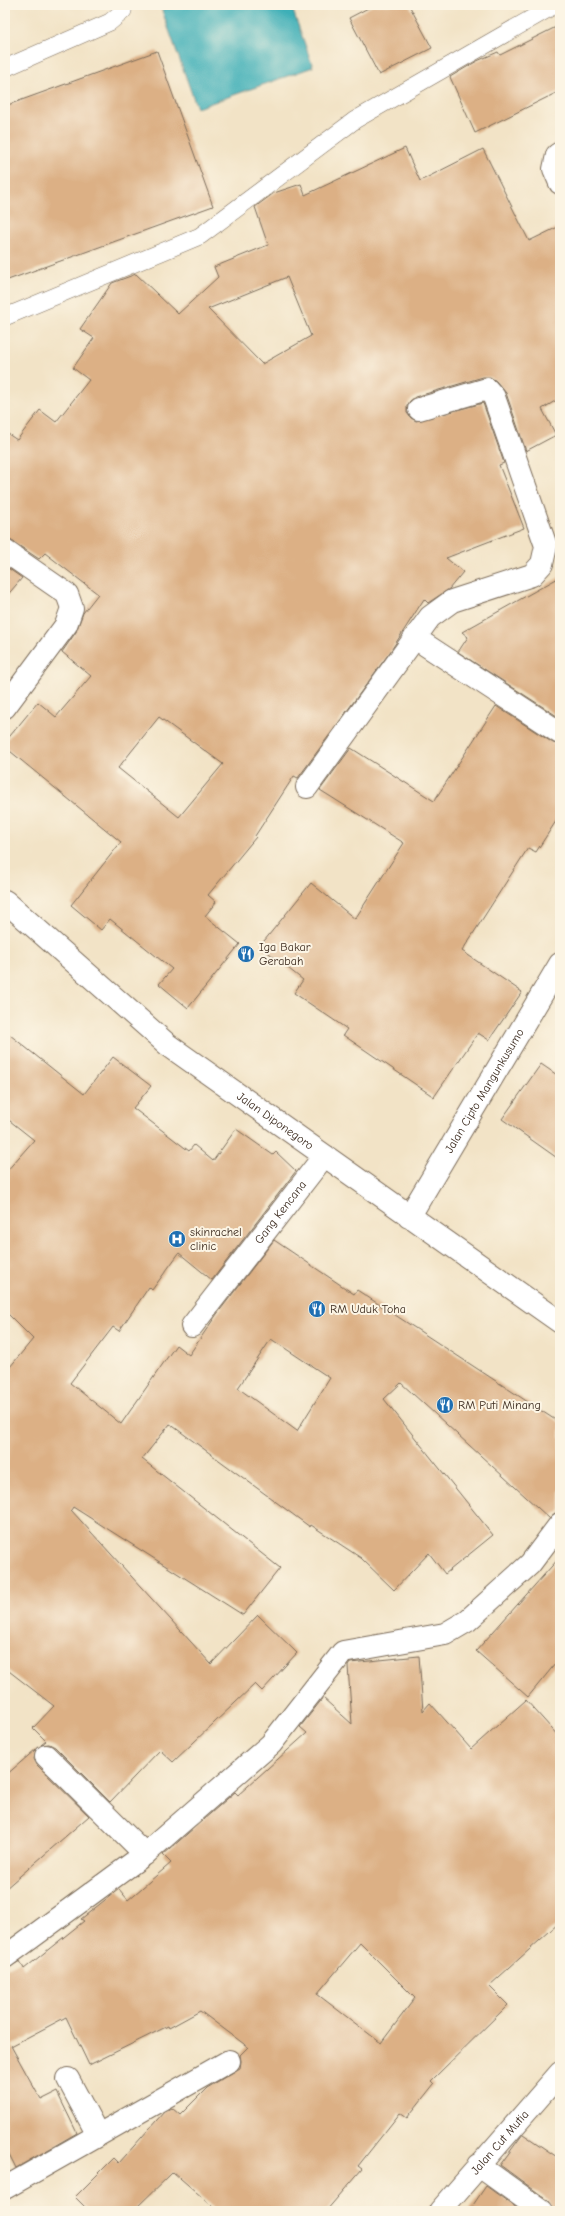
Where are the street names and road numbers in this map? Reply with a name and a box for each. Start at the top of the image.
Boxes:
street label: Jalan Cipto Mangunkusumo [442,1026,527,1156]
street label: Jalan Diponegoro [234,1089,316,1153]
street label: Gang Kencana [251,1178,309,1247]
street label: Jalan Cut Mutia [468,2107,531,2177]

